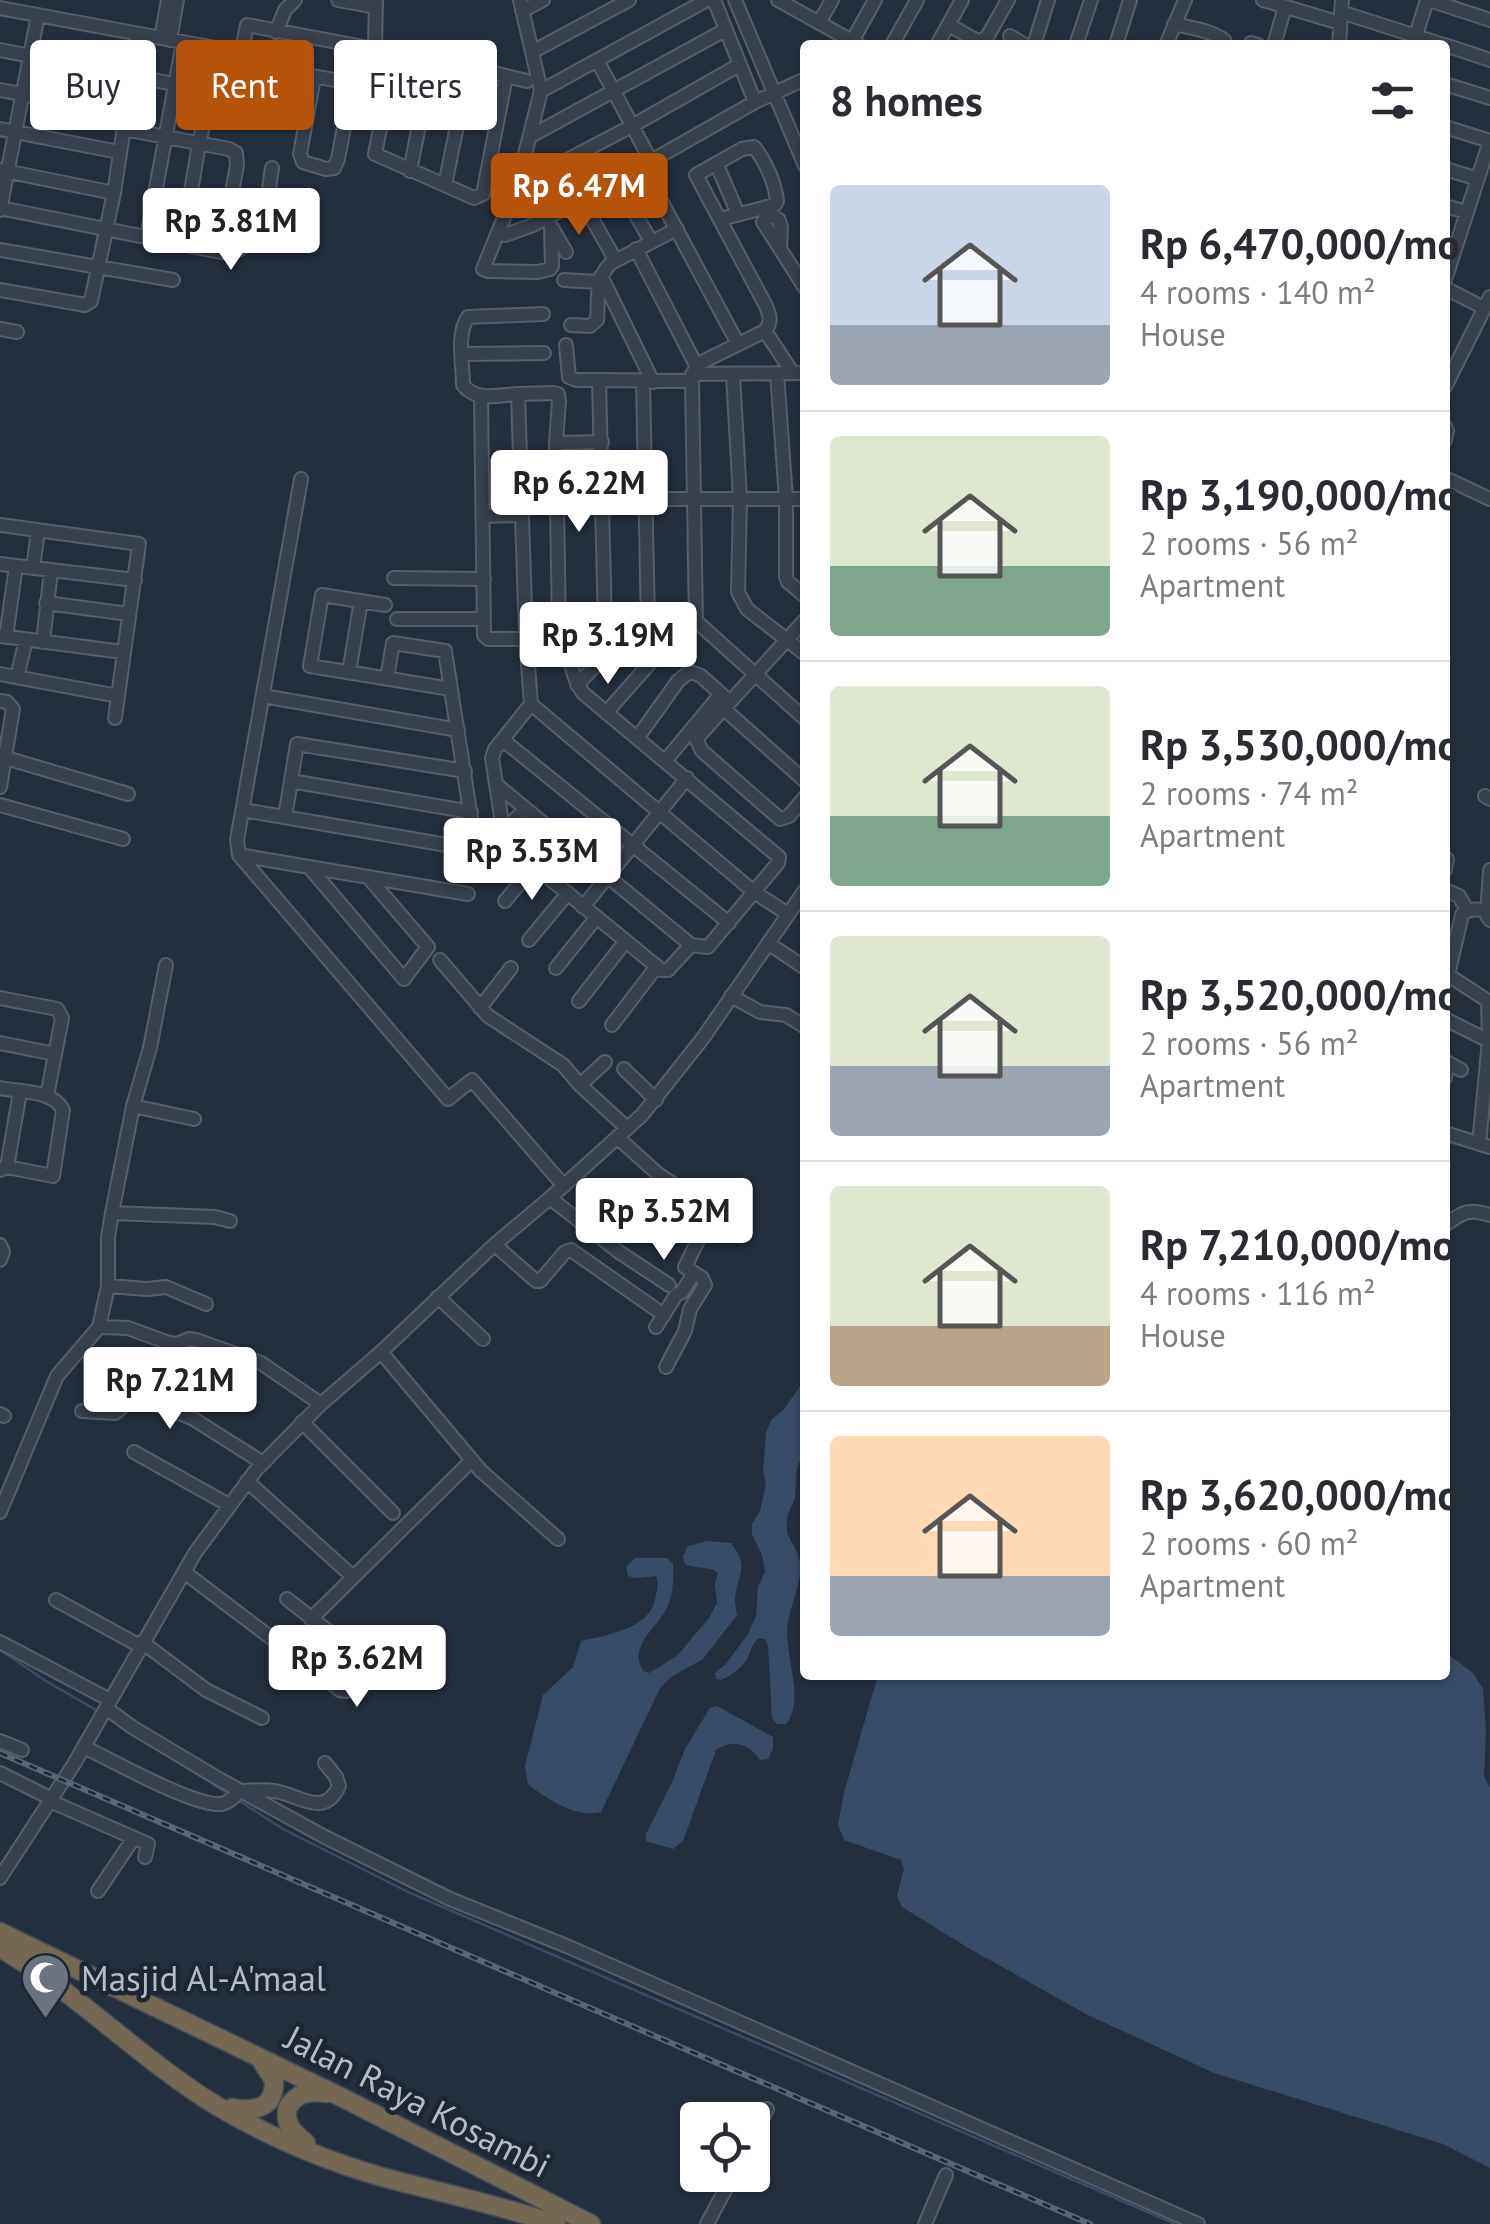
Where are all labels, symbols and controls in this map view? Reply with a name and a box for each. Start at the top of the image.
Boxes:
chip: Buy [30,40,156,130]
chip: Rent [176,40,314,130]
chip: Filters [334,40,497,130]
text: 8 homes [830,73,983,128]
icon: filters [1365,73,1420,128]
pin: Rp 6.47M [476,153,682,238]
text: Rp 6.47M [513,164,645,206]
pin: Rp 3.81M [128,188,334,273]
text: Rp 3.81M [165,199,297,241]
text: Rp 6,470,000/mo [1140,216,1460,271]
icon: home [910,225,1030,345]
text: 4 rooms · 140 m² [1140,271,1376,313]
text: House [1140,313,1226,355]
pin: Rp 6.22M [476,450,682,535]
text: Rp 6.22M [513,461,645,503]
text: Rp 3,190,000/mo [1140,467,1460,522]
icon: home [910,476,1030,596]
text: 2 rooms · 56 m² [1140,522,1358,564]
text: Apartment [1140,564,1285,606]
pin: Rp 3.19M [505,602,711,687]
text: Rp 3.19M [542,613,674,655]
text: Rp 3,530,000/mo [1140,717,1460,772]
icon: home [910,726,1030,846]
text: 2 rooms · 74 m² [1140,772,1358,814]
text: Apartment [1140,814,1285,856]
pin: Rp 3.53M [429,818,635,903]
text: Rp 3.53M [466,829,598,871]
text: Rp 3,520,000/mo [1140,967,1460,1022]
icon: home [910,976,1030,1096]
text: 2 rooms · 56 m² [1140,1022,1358,1064]
text: Apartment [1140,1064,1285,1106]
pin: Rp 3.52M [561,1178,767,1263]
text: Rp 3.52M [598,1189,730,1231]
text: Rp 7,210,000/mo [1140,1217,1455,1272]
icon: home [910,1226,1030,1346]
text: 4 rooms · 116 m² [1140,1272,1376,1314]
text: House [1140,1314,1226,1356]
pin: Rp 7.21M [67,1347,273,1432]
text: Rp 7.21M [106,1358,234,1400]
text: Rp 3,620,000/mo [1140,1467,1460,1522]
icon: home [910,1476,1030,1596]
text: 2 rooms · 60 m² [1140,1522,1358,1564]
text: Apartment [1140,1564,1285,1606]
pin: Rp 3.62M [254,1625,460,1710]
text: Rp 3.62M [291,1636,423,1678]
mosque icon: Masjid Al-A'maal [20,1952,72,2020]
place label: Masjid Al-A'maal [81,1955,326,2001]
street label: Jalan Raya Kosambi [276,2013,558,2188]
map controls [680,2102,770,2192]
button: locate [680,2102,770,2192]

